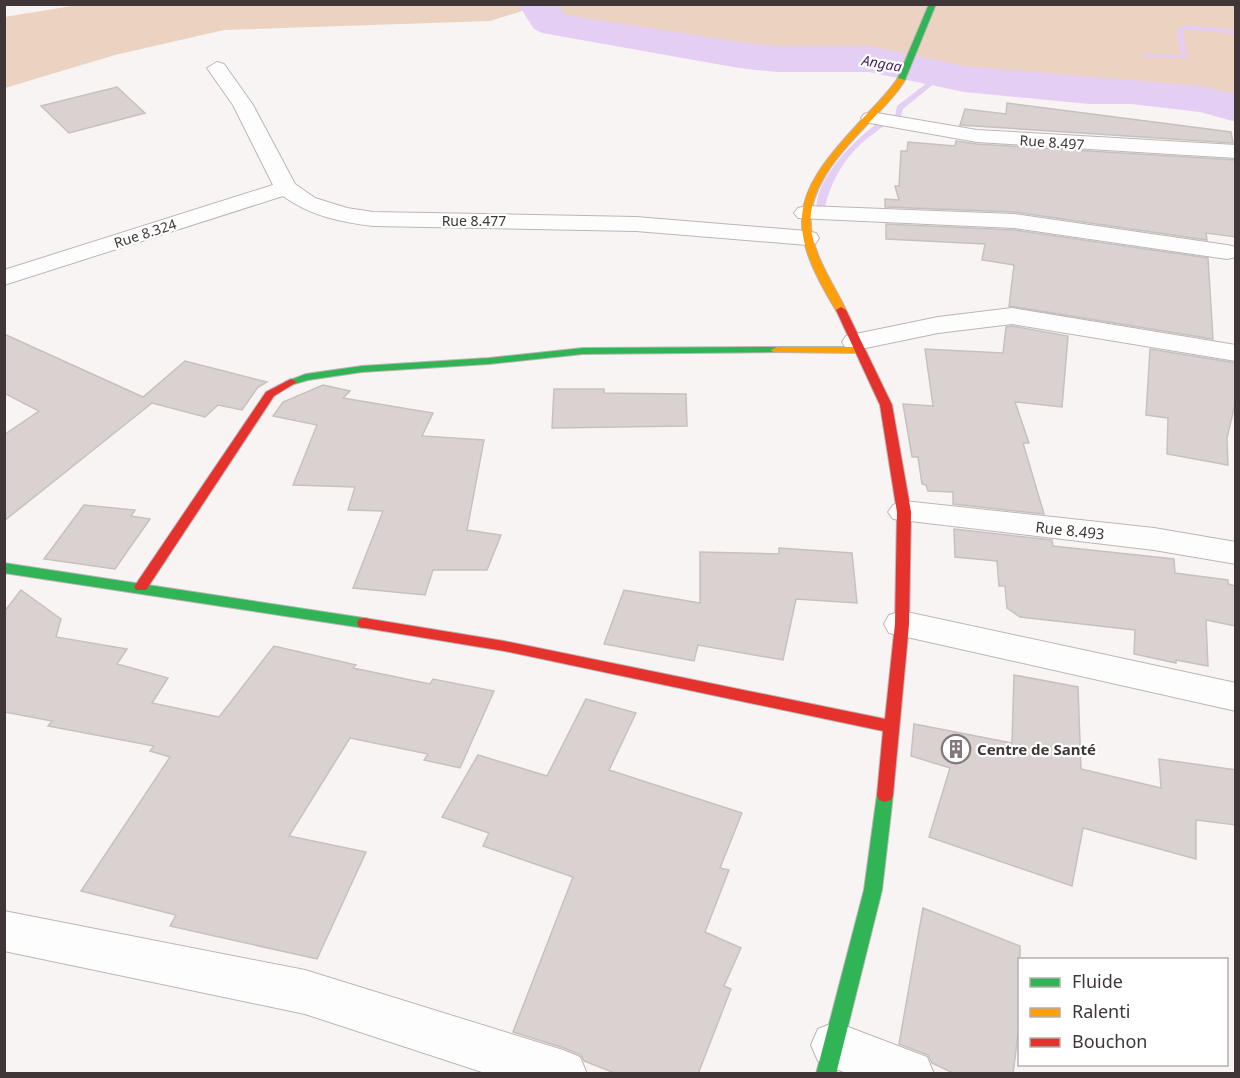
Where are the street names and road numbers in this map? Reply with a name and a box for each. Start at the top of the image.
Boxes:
street label: Rue 8.497 [1019,130,1085,154]
street label: Rue 8.477 [442,211,506,230]
street label: Rue 8.324 [111,214,179,252]
street label: Rue 8.493 [1034,516,1106,544]

